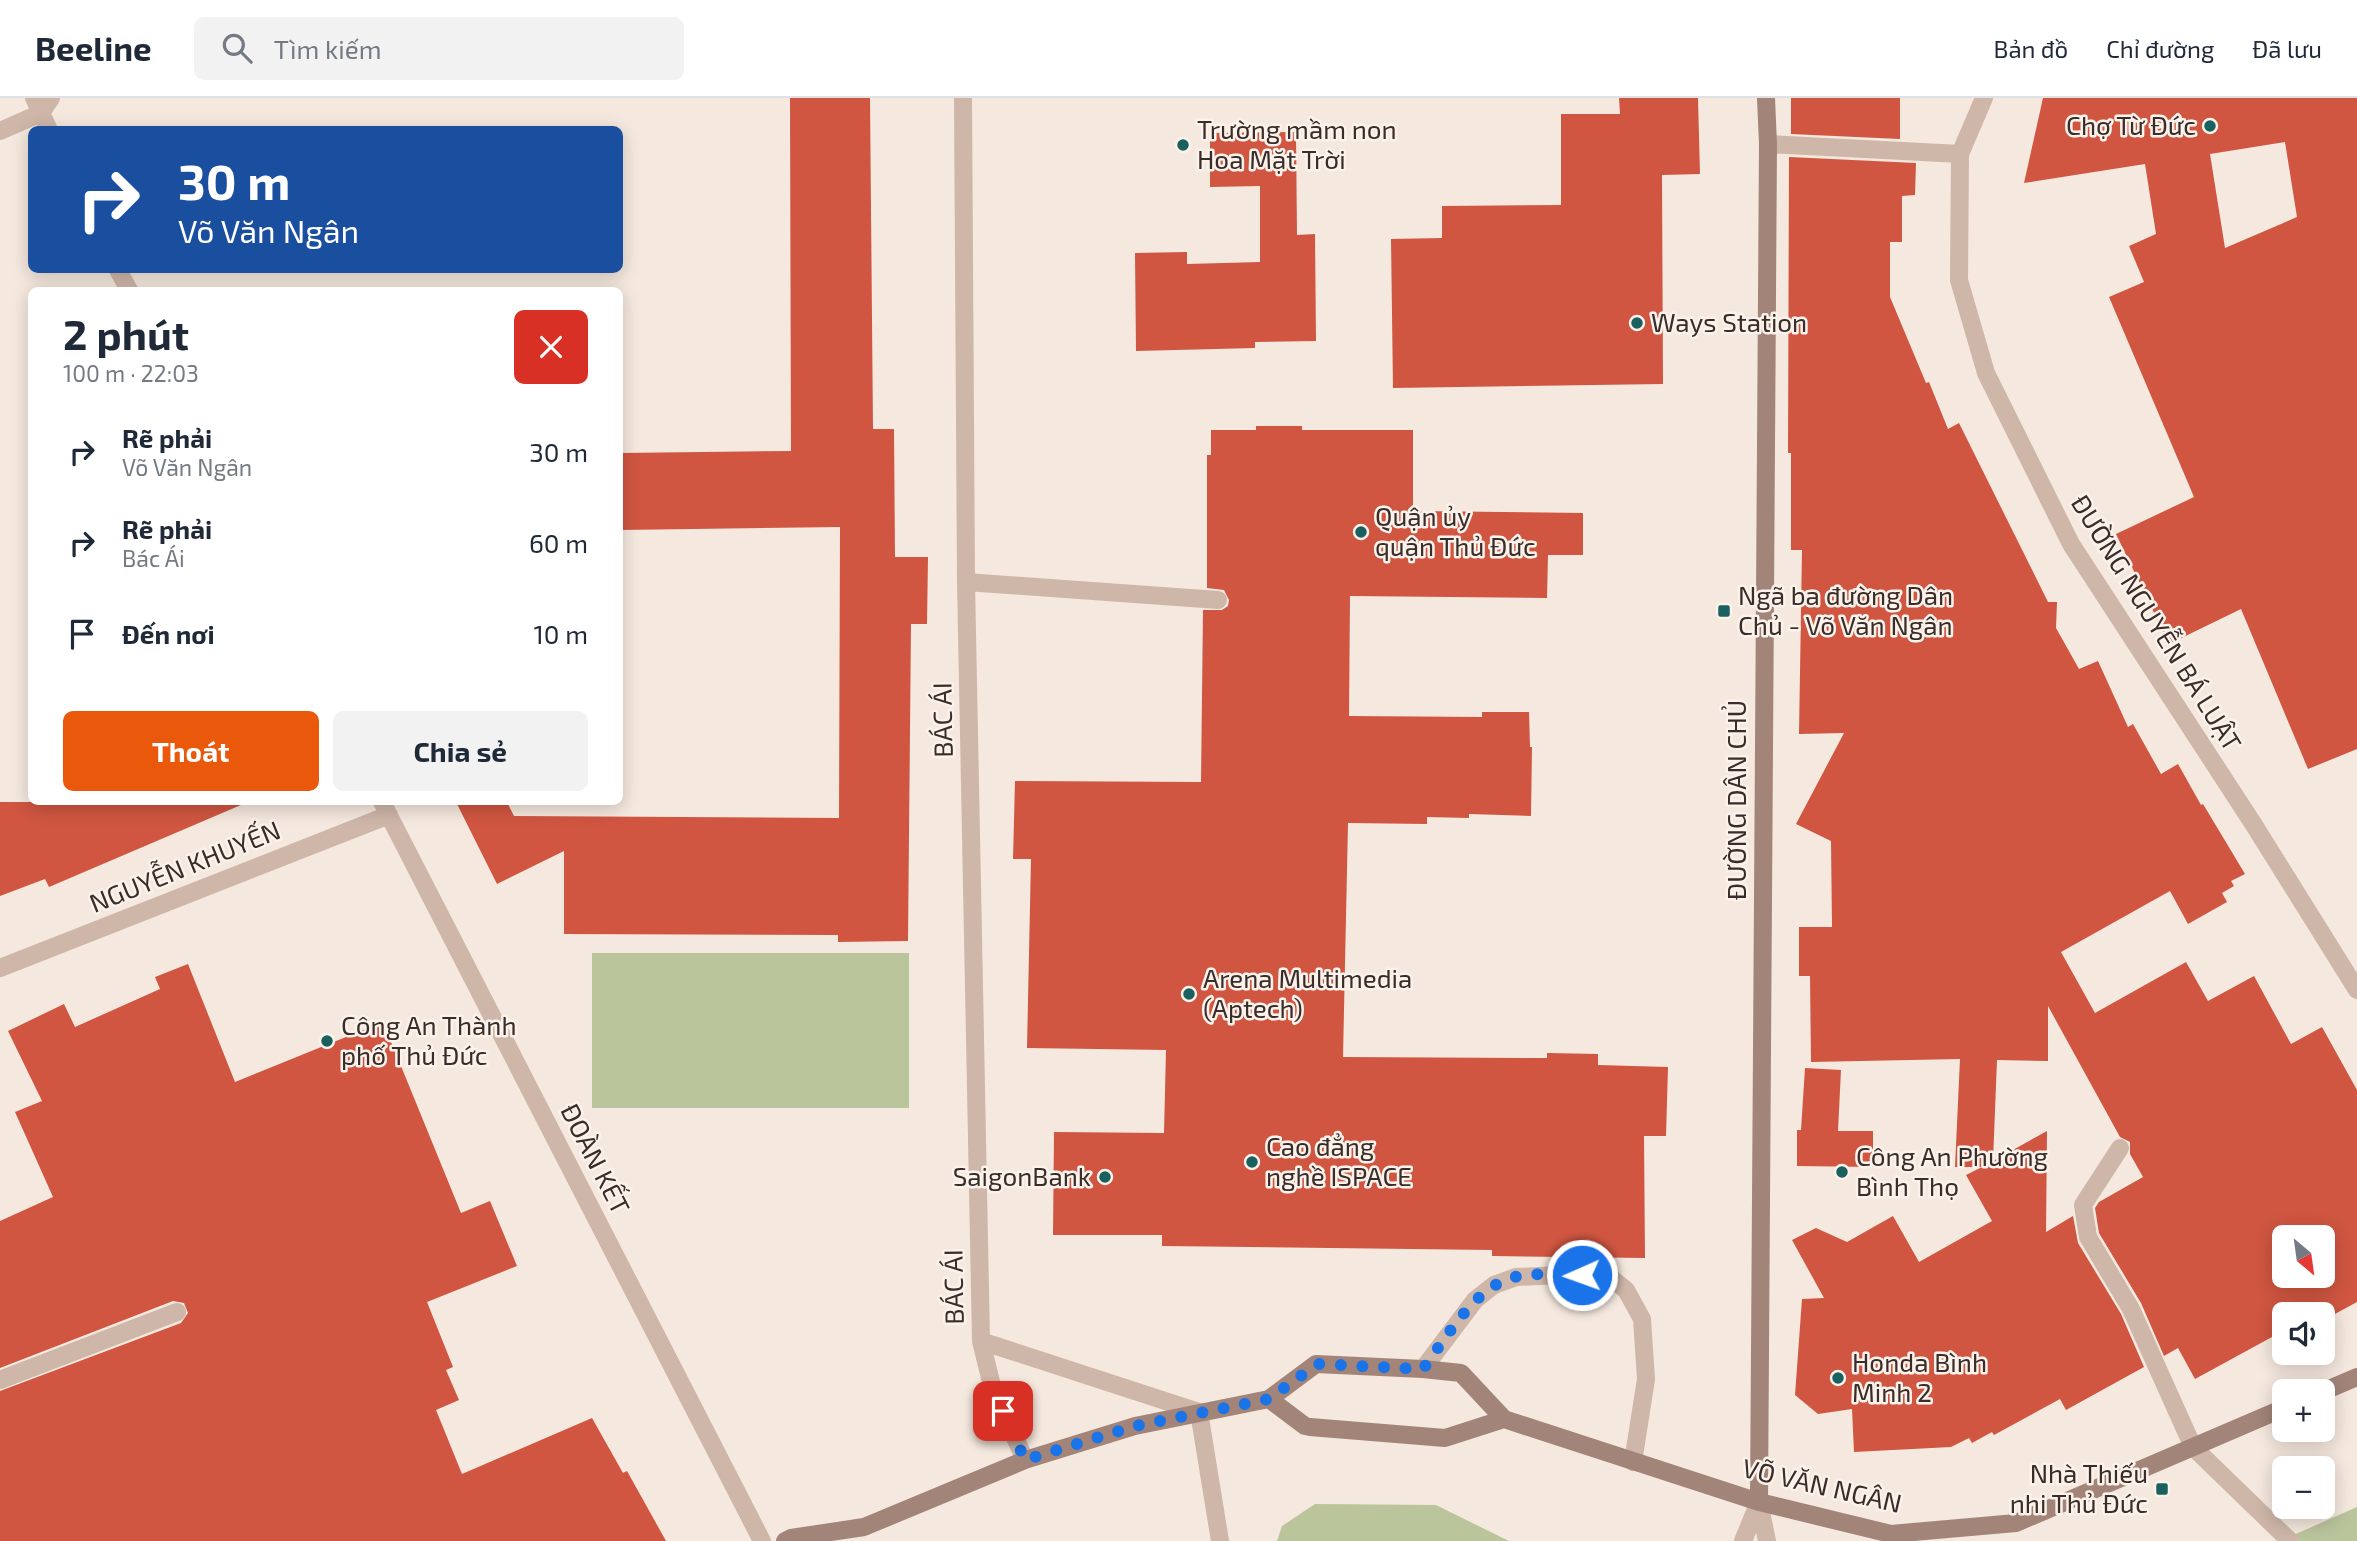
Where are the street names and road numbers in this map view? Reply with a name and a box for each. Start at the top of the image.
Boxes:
street label: ĐƯỜNG NGUYỄN BÁ LUẬT [2066,488,2250,756]
street label: BÁC ÁI [925,682,958,758]
street label: ĐƯỜNG DÂN CHỦ [1720,700,1751,900]
street label: NGUYỄN KHUYẾN [84,812,284,918]
street label: ĐOÀN KẾT [555,1097,638,1219]
street label: BÁC ÁI [936,1249,969,1325]
street label: VÕ VĂN NGÂN [1740,1451,1905,1518]

